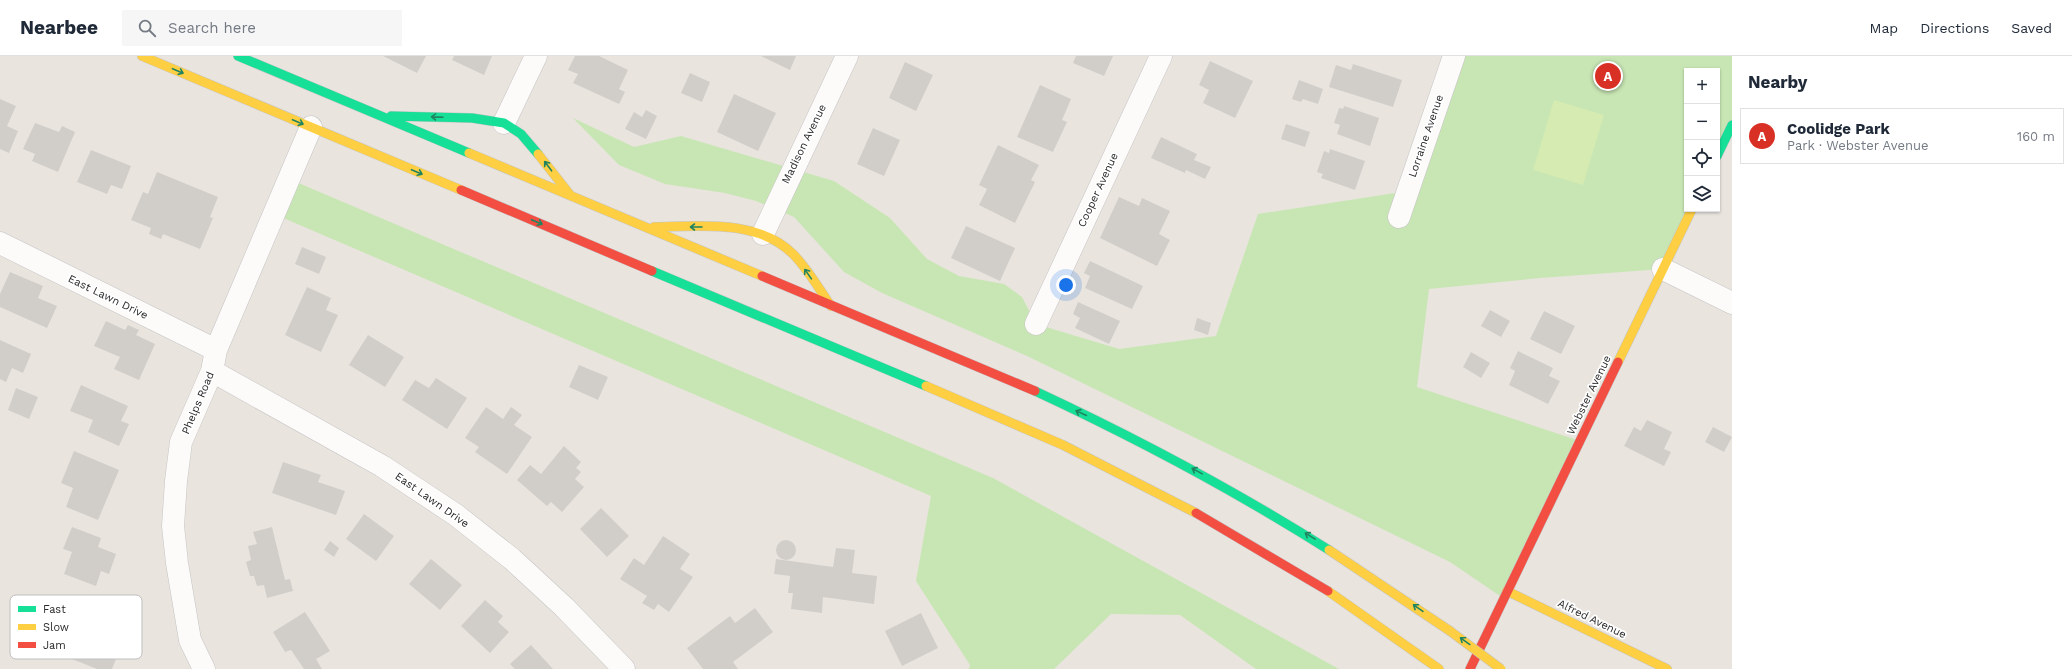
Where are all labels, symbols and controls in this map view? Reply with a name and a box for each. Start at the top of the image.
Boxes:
search box [122,10,402,46]
text: Nearbee [20,16,98,39]
icon: search [136,17,158,39]
text: Search here [168,19,256,37]
text: Map [1870,20,1898,36]
text: Directions [1920,20,1989,36]
text: Saved [2011,20,2052,36]
pin: A [1595,61,1621,91]
one-way arrow [171,68,183,75]
map controls [1684,68,1720,212]
button: + [1684,68,1720,104]
text: Nearby [1748,72,1807,92]
street label: Lorraine Avenue [1406,93,1446,179]
street label: Madison Avenue [779,102,829,186]
button: − [1684,104,1720,140]
one-way arrow [431,113,444,121]
one-way arrow [291,118,303,126]
text: Coolidge Park [1787,120,1890,138]
text: A [1758,129,1766,144]
text: 160 m [2017,129,2055,144]
text: Park · Webster Avenue [1787,138,1929,153]
button: locate [1684,140,1720,176]
street label: Cooper Avenue [1075,151,1121,229]
one-way arrow [544,160,552,171]
one-way arrow [411,169,423,176]
button: layers [1684,176,1720,212]
one-way arrow [531,219,543,227]
one-way arrow [690,223,703,231]
one-way arrow [804,269,812,280]
street label: East Lawn Drive [66,272,150,322]
your location [1056,275,1076,295]
street label: Webster Avenue [1564,353,1614,437]
street label: Phelps Road [179,370,217,436]
one-way arrow [1076,408,1088,416]
one-way arrow [1192,467,1204,475]
street label: East Lawn Drive [393,470,471,530]
one-way arrow [1304,532,1316,540]
legend [10,595,142,659]
street label: Alfred Avenue [1556,597,1628,641]
text: Fast [43,603,66,616]
one-way arrow [1413,604,1424,612]
text: Slow [43,621,69,634]
one-way arrow [1459,637,1470,645]
text: Jam [43,639,66,652]

